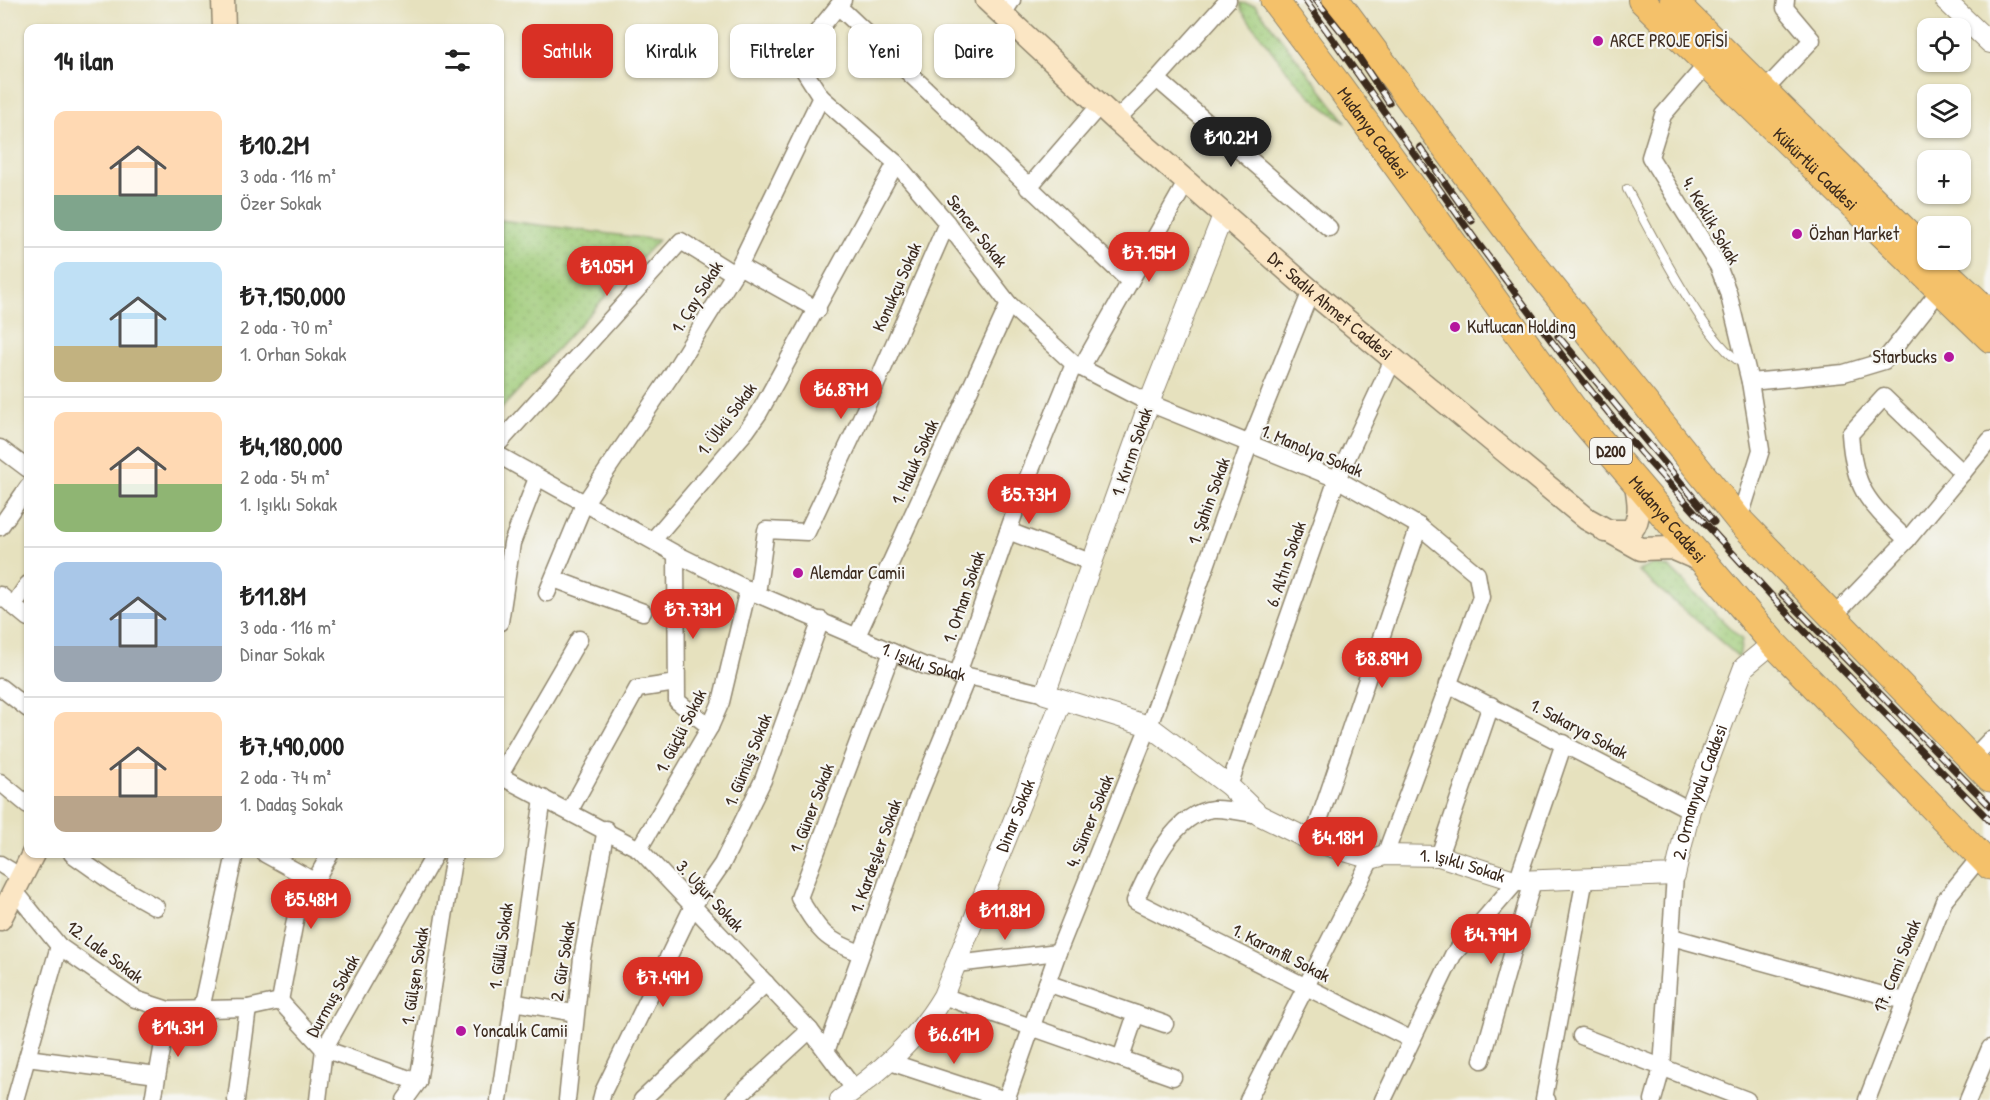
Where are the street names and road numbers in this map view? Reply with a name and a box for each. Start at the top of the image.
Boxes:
street label: Mudanya Caddesi [1332,82,1415,184]
street label: Kükürtlü Caddesi [1768,122,1864,216]
street label: 4. Keklik Sokak [1676,173,1747,269]
street label: Sencer Sokak [941,189,1014,273]
street label: Konukçu Sokak [866,238,928,335]
street label: Dr. Sadık Ahmet Caddesi [1263,246,1399,366]
street label: 1. Çay Sokak [665,255,729,338]
street label: 1. Ülkü Sokak [691,377,763,460]
street label: 1. Kırım Sokak [1105,403,1159,500]
street label: 1. Haluk Sokak [885,415,945,509]
street label: 1. Manolya Sokak [1257,418,1368,484]
road number: D200 [1590,438,1632,464]
street label: 1. Şahin Sokak [1181,453,1236,548]
street label: Mudanya Caddesi [1623,470,1713,568]
street label: 6. Altın Sokak [1259,517,1312,610]
street label: 1. Orhan Sokak [936,547,991,646]
street label: 1. Işıklı Sokak [878,636,969,687]
street label: 1. Güçlü Sokak [649,684,713,777]
street label: 1. Sakarya Sokak [1526,692,1633,765]
street label: 1. Gümüş Sokak [718,709,778,810]
street label: 2. Ormanyolu Caddesi [1666,721,1733,862]
street label: 1. Güner Sokak [783,759,840,856]
street label: 4. Sümer Sokak [1060,770,1120,871]
street label: Dinar Sokak [989,775,1041,856]
street label: 1. Kardeşler Sokak [843,795,908,916]
street label: 1. Işıklı Sokak [1420,843,1509,889]
street label: 3. Uğur Sokak [671,854,750,937]
street label: 1. Güllü Sokak [482,901,519,991]
street label: 12. Lale Sokak [62,914,149,989]
street label: 17. Cami Sokak [1867,915,1927,1016]
street label: 1. Karanfil Sokak [1228,917,1335,988]
street label: 2. Gür Sokak [544,919,581,1003]
street label: 1. Gülşen Sokak [394,925,435,1027]
street label: Durmuş Sokak [300,950,366,1041]

